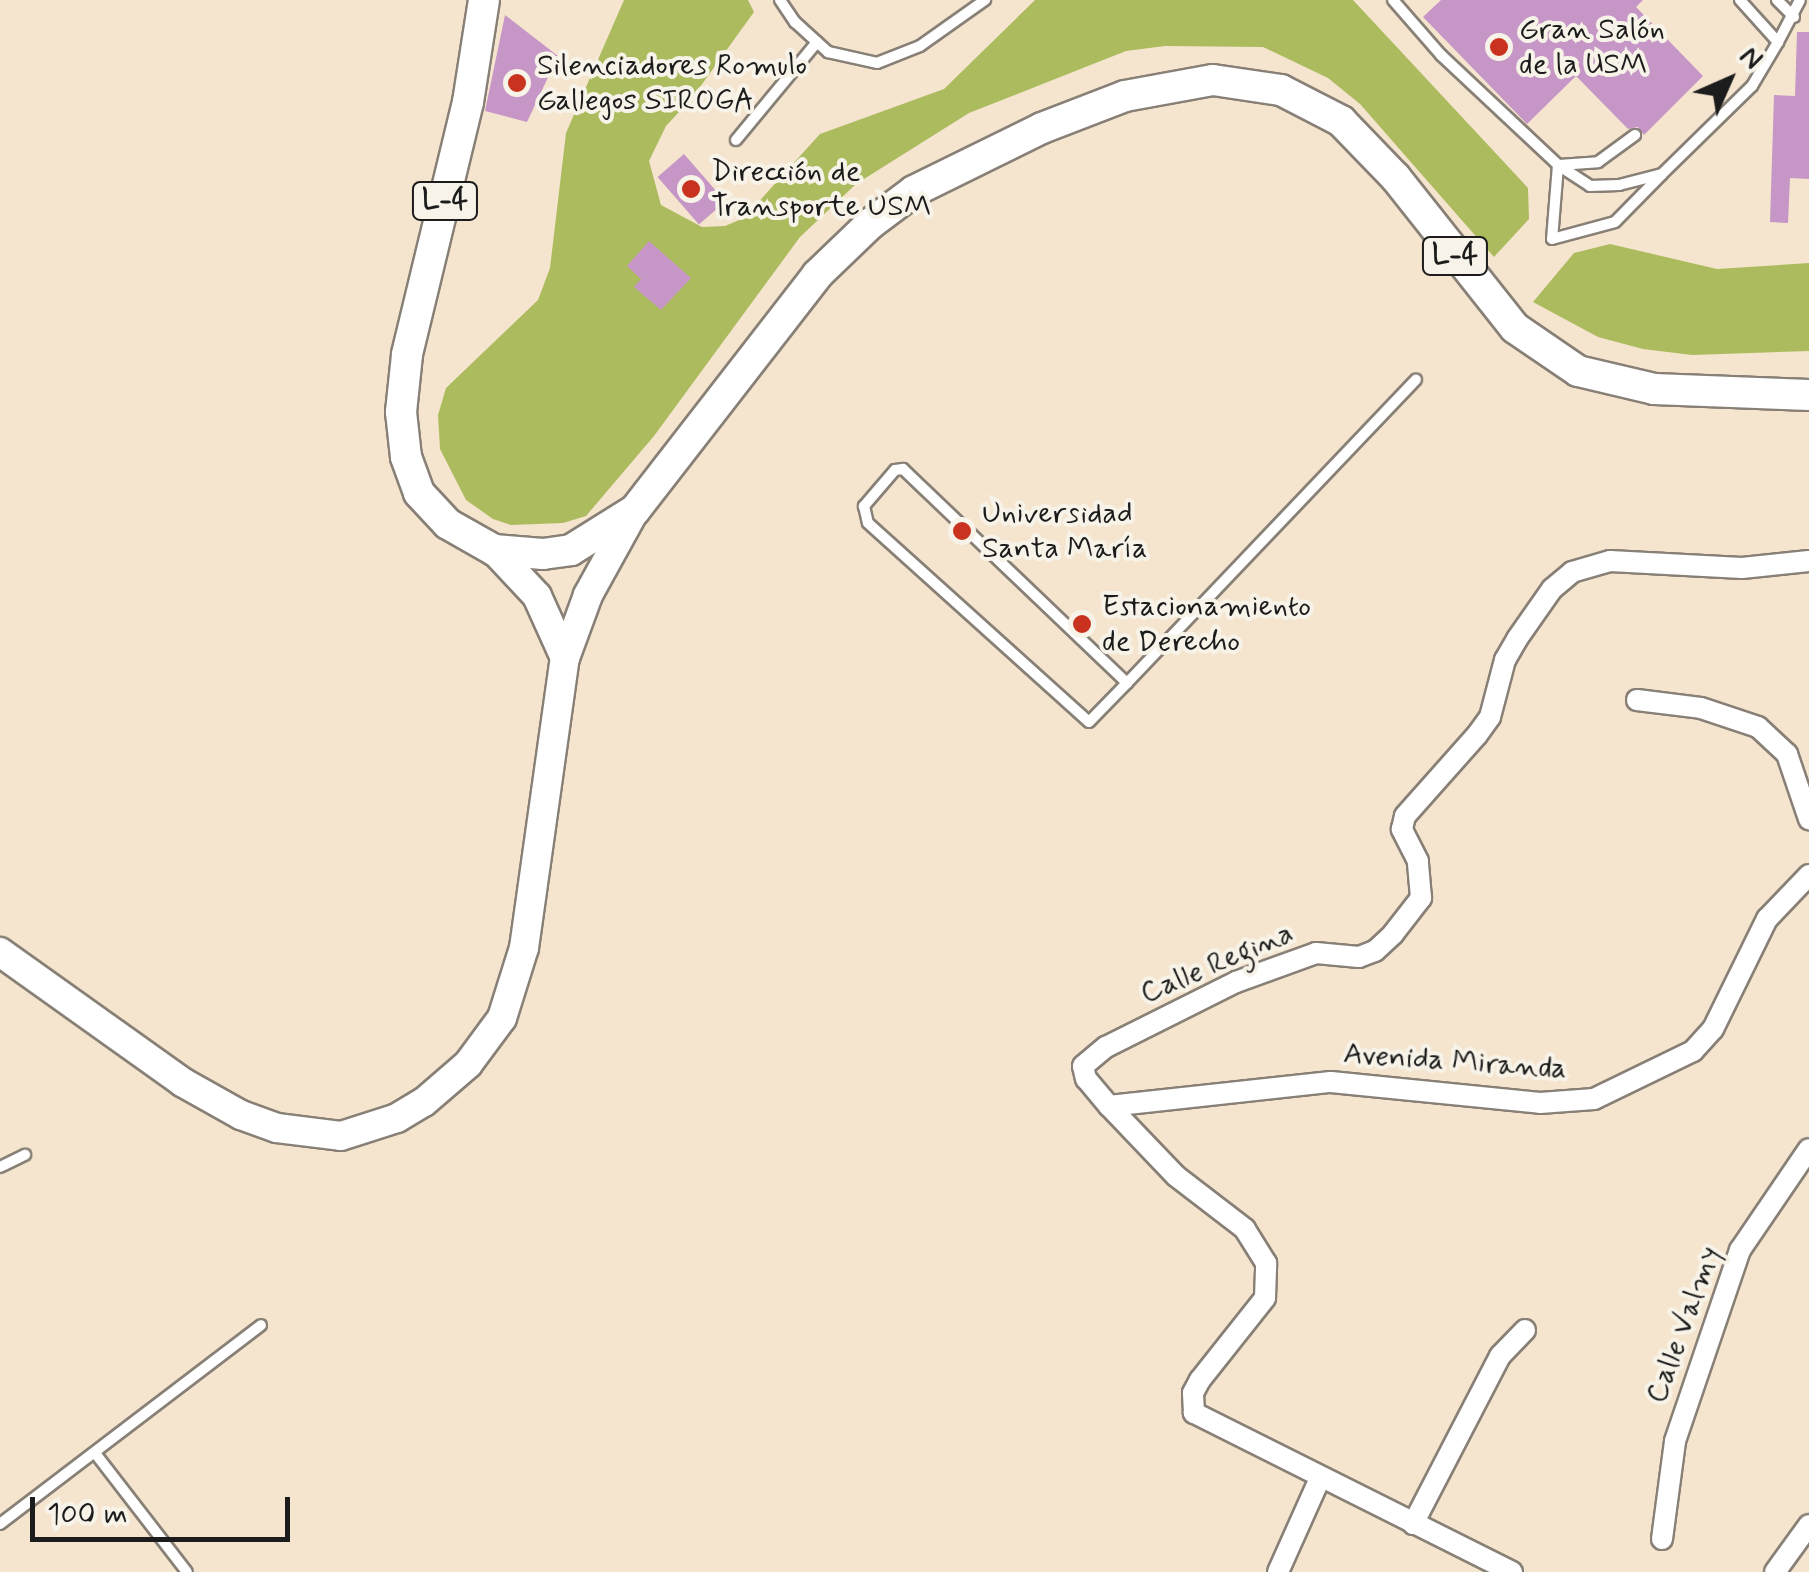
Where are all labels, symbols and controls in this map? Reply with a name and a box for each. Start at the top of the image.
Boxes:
place label: Gran Salón de la USM [1519,12,1666,82]
north arrow [1679,30,1779,130]
marker: Gran Salón de la USM [1488,36,1510,58]
text: N [1731,39,1770,78]
place label: Silenciadores Romulo Gallegos SIROGA [537,48,802,118]
marker: Silenciadores Romulo Gallegos SIROGA [506,72,528,94]
place label: Dirección de Transporte USM [711,154,932,224]
road number: L-4 [410,178,480,224]
marker: Dirección de Transporte USM [680,178,702,200]
road number: L-4 [1420,233,1490,279]
place label: Universidad Santa María [982,496,1145,566]
marker: Universidad Santa María [951,520,973,542]
place label: Estacionamiento de Derecho [1102,589,1311,660]
marker: Estacionamiento de Derecho [1071,613,1093,635]
street label: Calle Regina [1133,915,1301,1013]
street label: Avenida Miranda [1342,1036,1568,1088]
street label: Calle Valmy [1640,1244,1728,1406]
scale bar [35,1477,295,1539]
text: 100 m [47,1495,128,1534]

